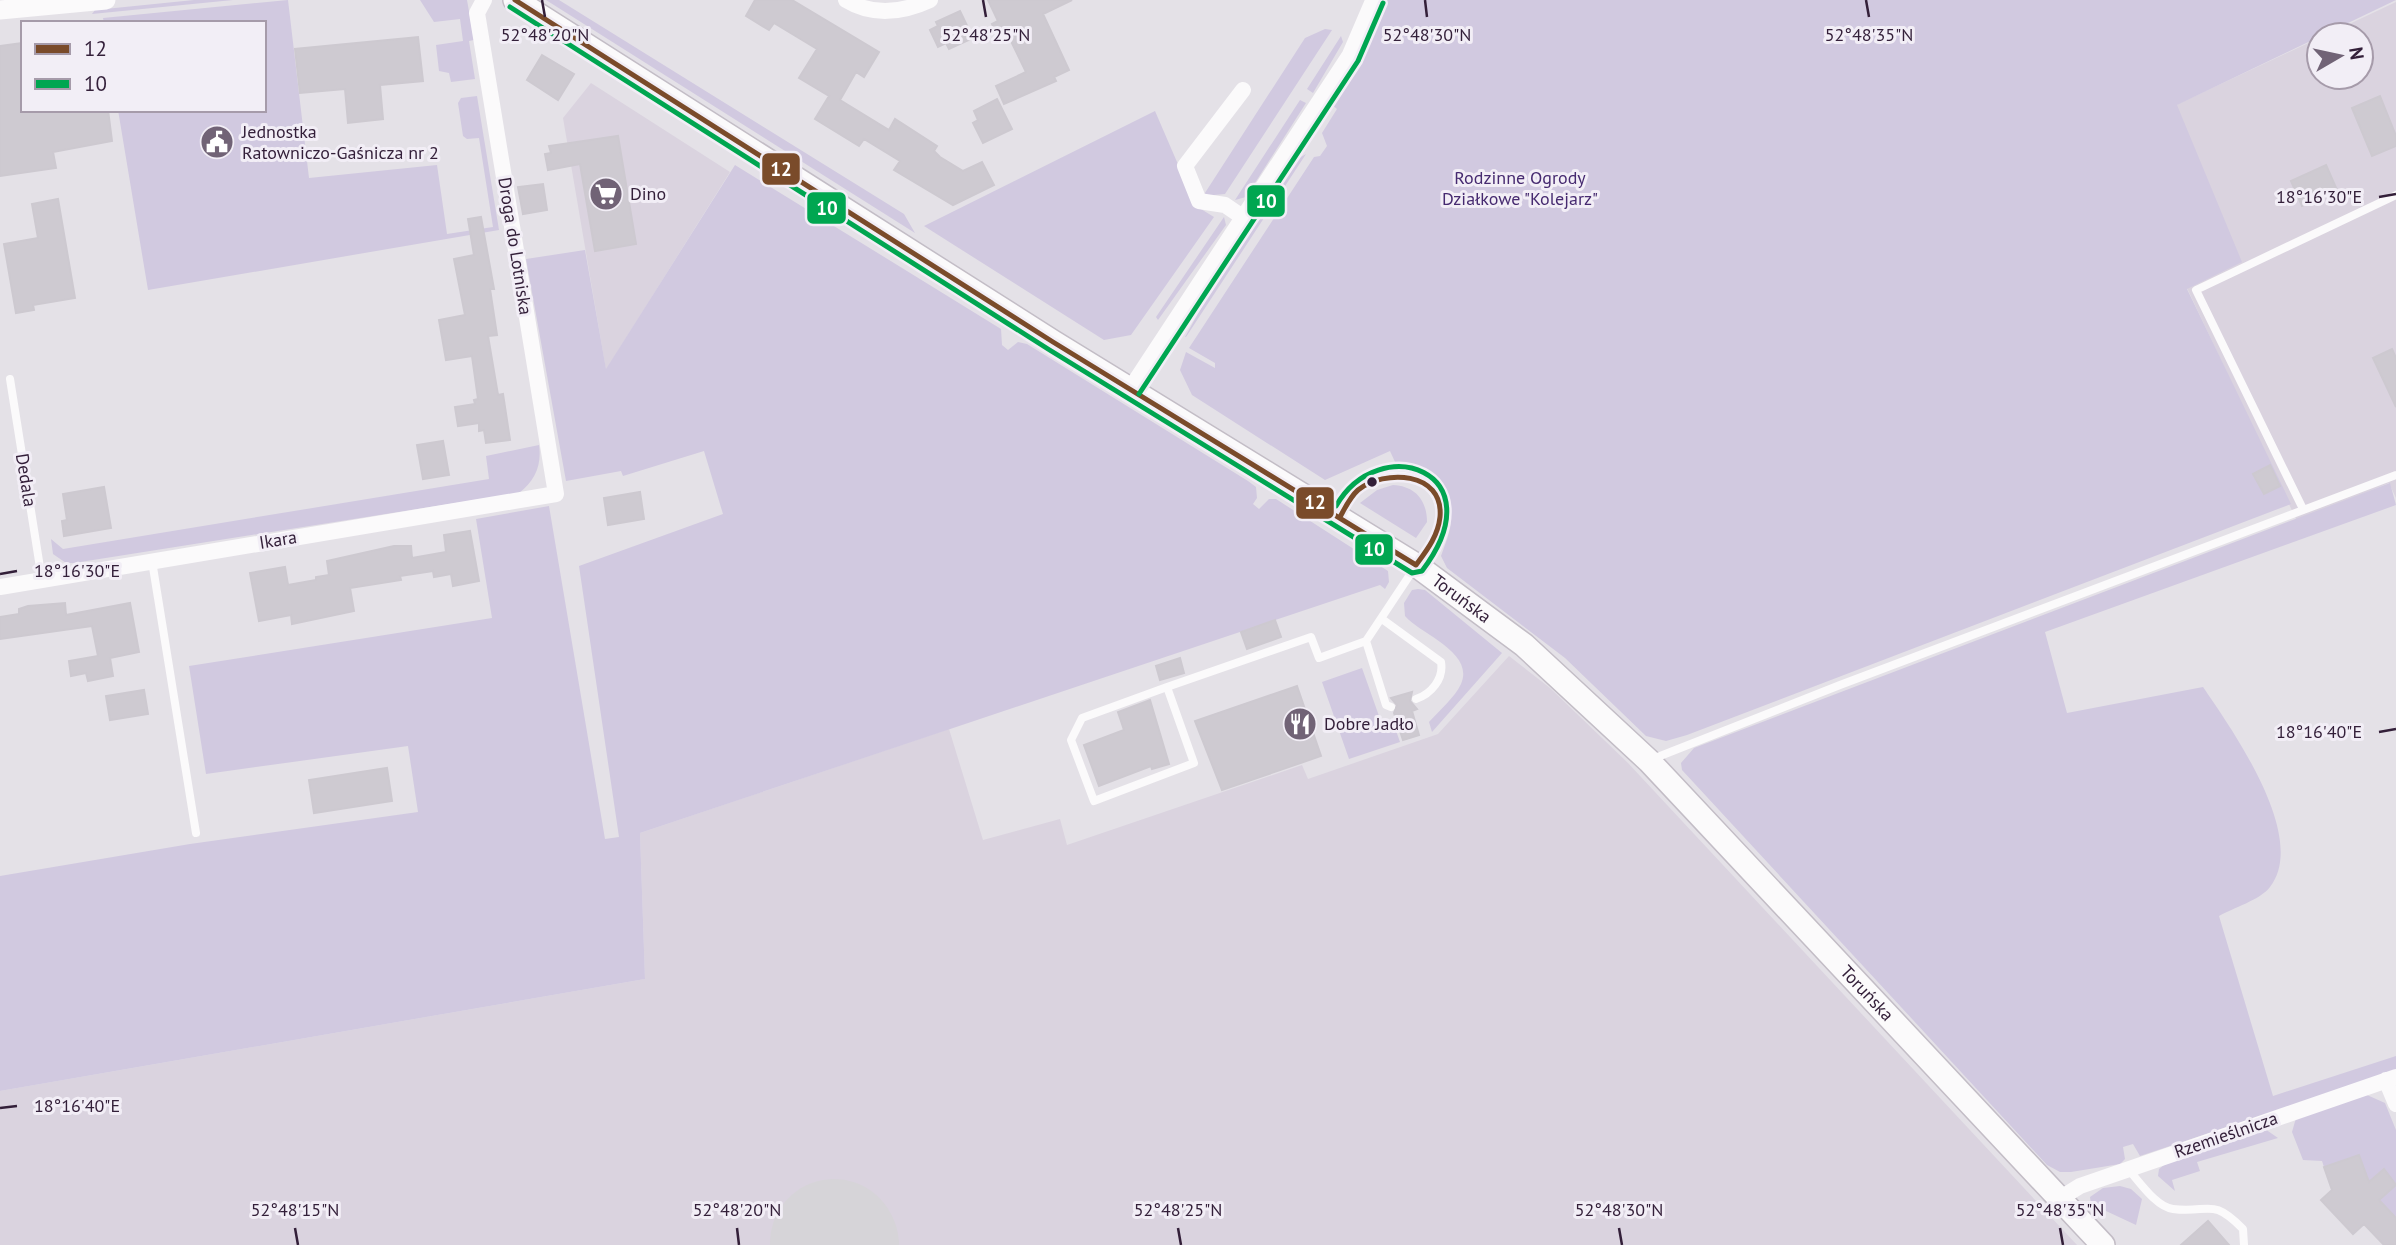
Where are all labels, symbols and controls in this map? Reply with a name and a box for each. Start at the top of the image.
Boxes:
legend [21,21,266,112]
north arrow [2305,21,2375,91]
text: 52°48'20"N [501,23,589,46]
text: 52°48'25"N [942,23,1030,46]
text: 52°48'30"N [1383,23,1471,46]
text: 52°48'35"N [1825,23,1913,46]
text: 12 [84,35,107,62]
text: N [2344,45,2370,61]
text: 10 [84,70,107,97]
place label: Jednostka Ratowniczo-Gaśnicza nr 2 [241,120,439,164]
public building icon: Jednostka Ratowniczo-Gaśnicza nr 2 [198,123,236,161]
line badge: 12 [761,152,801,186]
text: 12 [770,157,792,181]
park label: Rodzinne Ogrody Działkowe "Kolejarz" [1442,166,1598,210]
supermarket icon: Dino [587,175,625,213]
street label: Droga do Lotniska [493,176,538,316]
place label: Dino [630,182,666,205]
line badge: 10 [1246,184,1286,218]
text: 18°16'30"E [2276,185,2362,208]
text: 10 [1255,189,1277,213]
line badge: 10 [806,191,847,225]
text: 10 [816,196,838,220]
street label: Dedala [11,452,42,508]
unlabelled marker [1365,475,1379,489]
line badge: 12 [1295,486,1335,520]
text: 12 [1304,490,1326,514]
street label: Ikara [257,525,298,554]
line badge: 10 [1354,533,1394,566]
text: 10 [1363,537,1385,561]
text: 18°16'30"E [34,559,120,582]
street label: Toruńska [1427,569,1496,628]
restaurant icon: Dobre Jadło [1281,705,1319,743]
place label: Dobre Jadło [1324,712,1414,735]
text: 18°16'40"E [2276,720,2362,743]
street label: Toruńska [1836,960,1899,1026]
text: 18°16'40"E [34,1094,120,1117]
street label: Rzemieślnicza [2171,1106,2281,1163]
text: 52°48'15"N [251,1198,339,1221]
text: 52°48'20"N [693,1198,781,1221]
text: 52°48'25"N [1134,1198,1222,1221]
text: 52°48'30"N [1575,1198,1663,1221]
text: 52°48'35"N [2016,1198,2104,1221]

